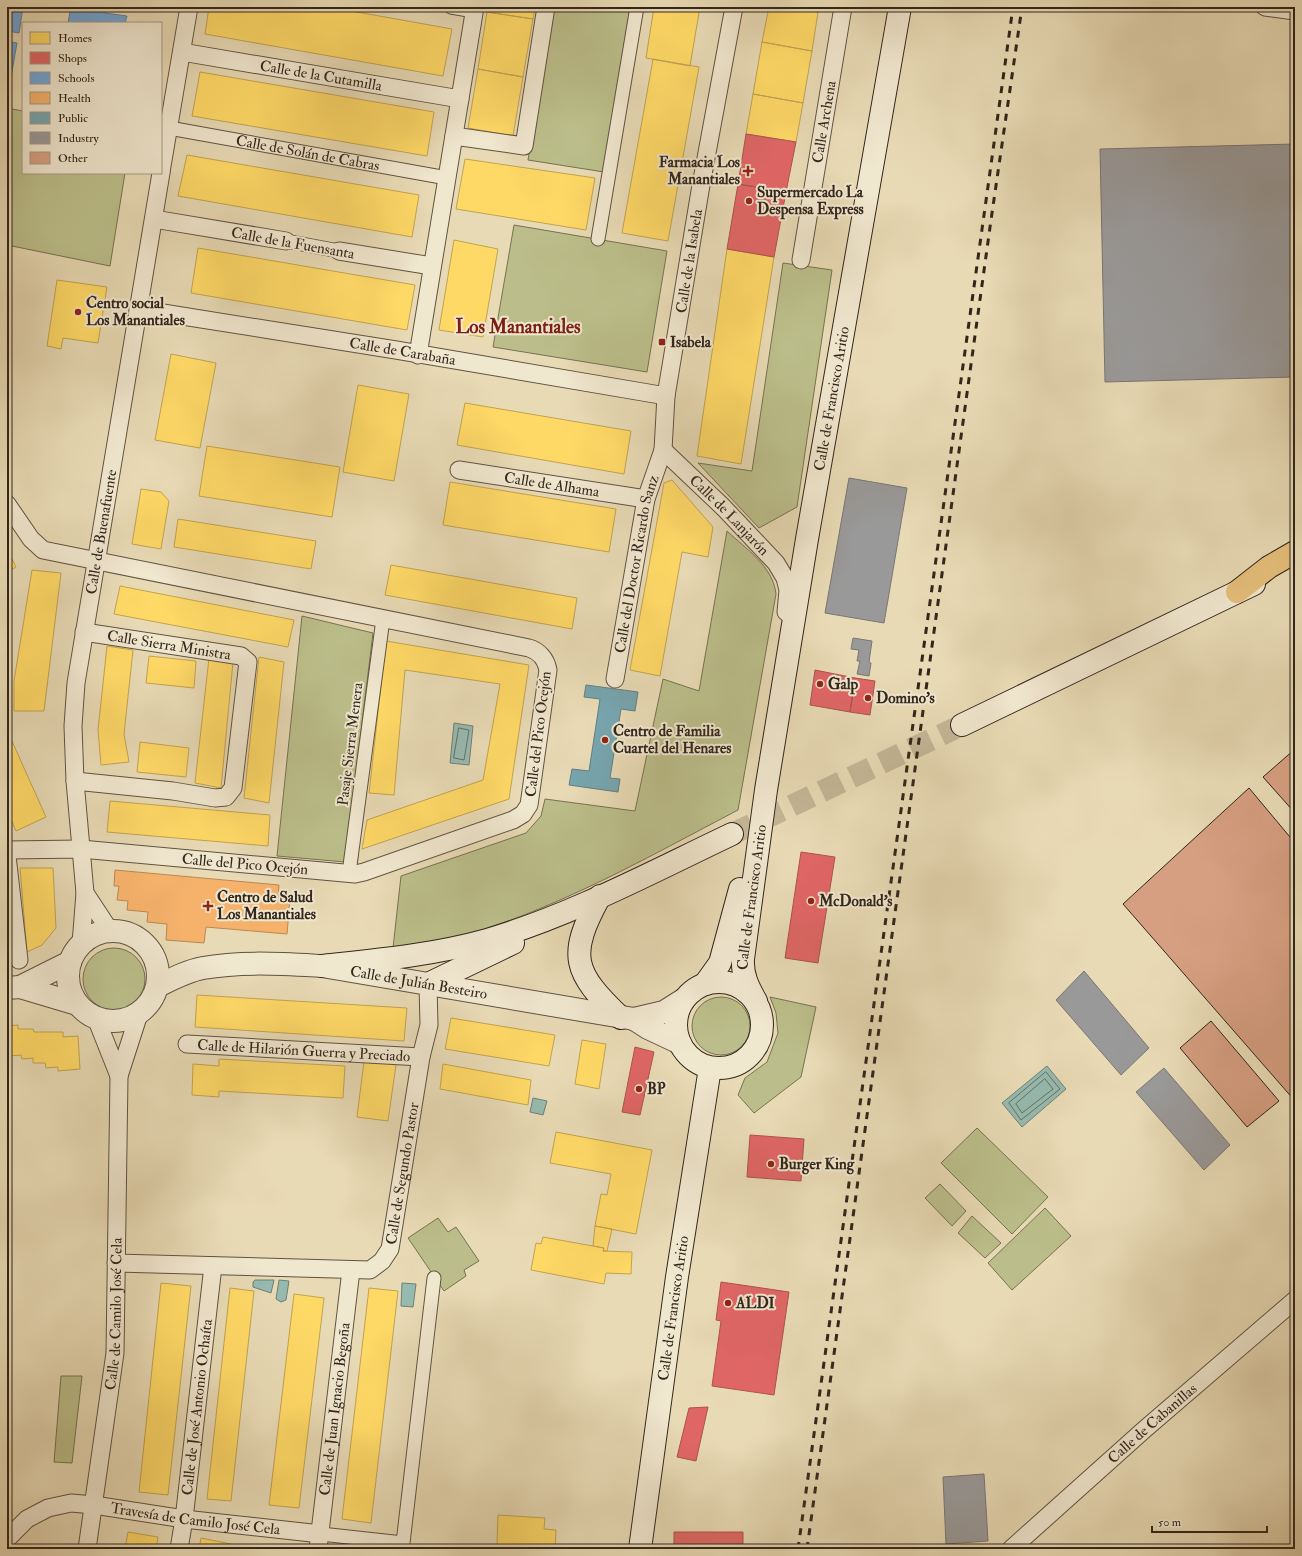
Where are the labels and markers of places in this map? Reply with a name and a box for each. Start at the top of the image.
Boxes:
place label: Farmacia Los Manantiales [659,153,740,189]
marker: Farmacia Los Manantiales [743,166,753,176]
place label: Supermercado La Despensa Express [757,183,864,220]
marker: Supermercado La Despensa Express [744,196,754,206]
place label: Centro social Los Manantiales [86,294,185,330]
marker: Centro social Los Manantiales [73,307,83,317]
place label: Isabela [670,333,712,352]
marker: Isabela [657,337,667,347]
place label: Galp [828,675,859,695]
marker: Galp [815,679,825,689]
place label: Domino's [876,689,935,708]
marker: Domino's [863,693,873,703]
place label: Centro de Familia Cuartel del Henares [613,722,731,758]
marker: Centro de Familia Cuartel del Henares [600,735,610,745]
place label: Centro de Salud Los Manantiales [217,888,316,924]
place label: McDonald's [818,892,892,911]
marker: McDonald's [806,896,816,906]
marker: Centro de Salud Los Manantiales [202,900,214,912]
place label: BP [647,1080,666,1099]
marker: BP [634,1084,644,1094]
place label: Burger King [779,1155,855,1175]
marker: Burger King [766,1159,776,1169]
place label: ALDI [735,1294,775,1313]
marker: ALDI [723,1298,733,1308]

